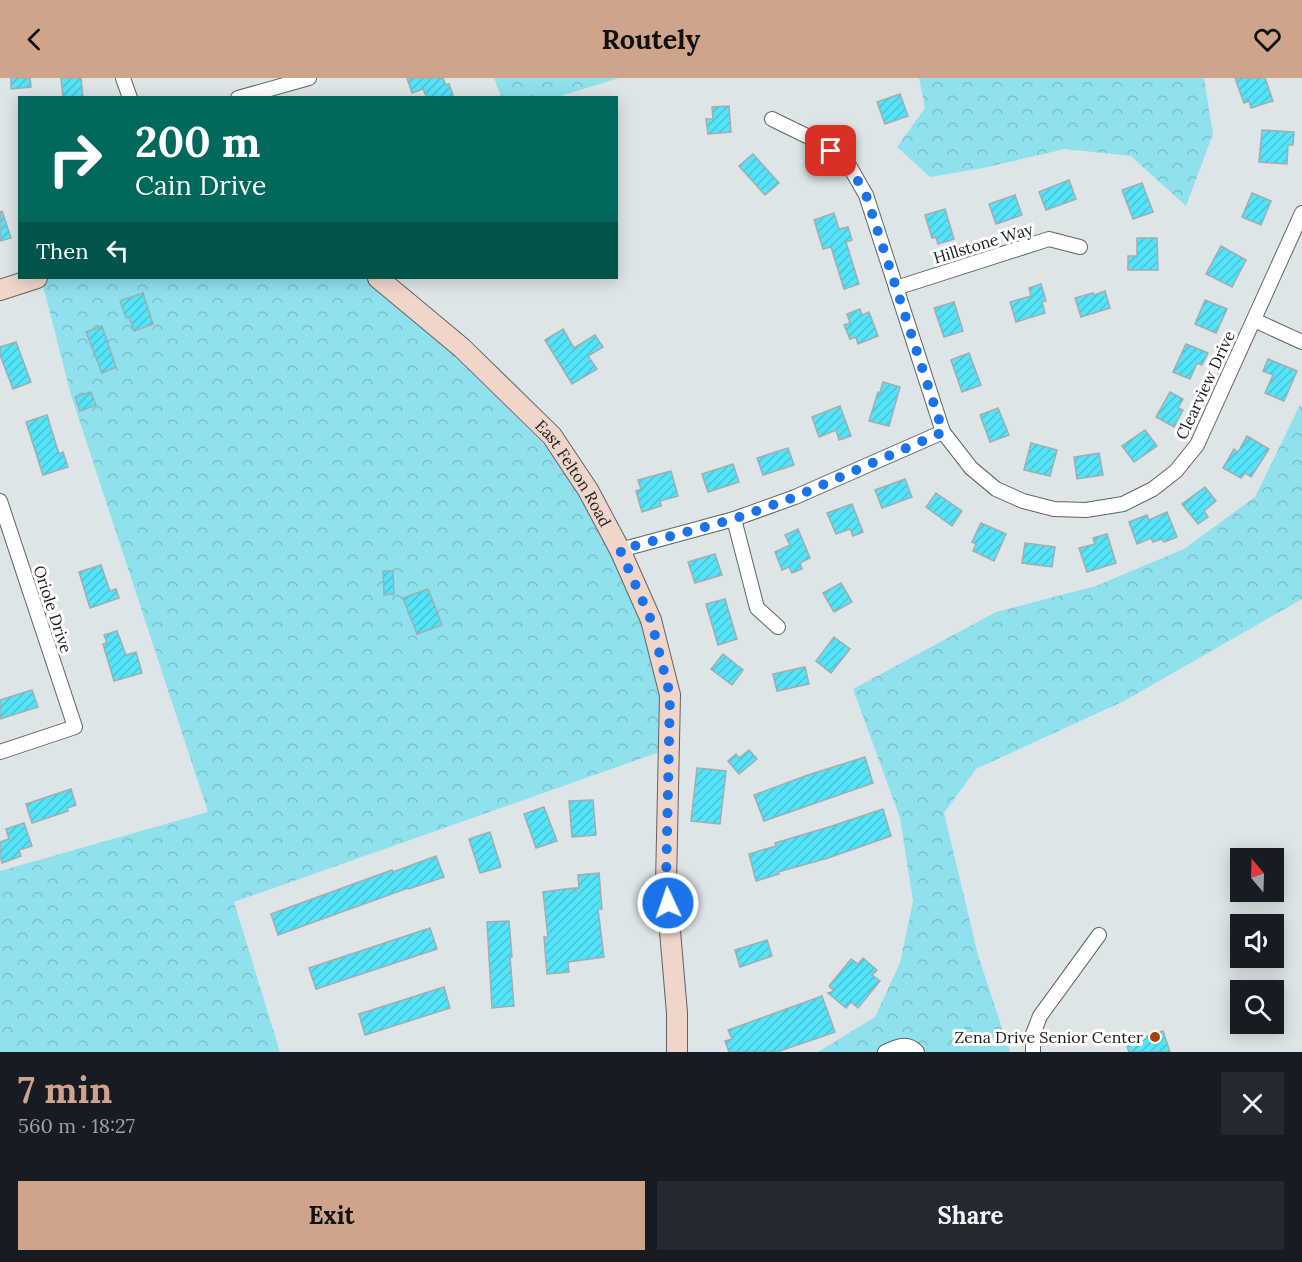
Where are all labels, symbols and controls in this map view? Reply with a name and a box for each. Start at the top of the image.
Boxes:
text: Routely [602,22,700,56]
icon: back [18,23,51,56]
icon: heart [1251,23,1284,56]
text: 200 m [135,115,261,169]
icon: right [36,120,114,198]
pin [805,125,856,176]
icon: arrive [814,134,847,167]
text: Cain Drive [135,168,266,202]
street label: Hillstone Way [931,218,1036,268]
icon: left [101,234,134,267]
text: Then [36,237,89,265]
street label: Clearview Drive [1171,327,1239,443]
street label: East Felton Road [531,415,616,530]
street label: Oriole Drive [29,563,77,656]
north arrow [1230,848,1284,902]
map controls [1230,848,1284,1034]
position arrow [636,871,700,935]
button: sound [1230,914,1284,968]
button: search [1230,980,1284,1034]
place label: Zena Drive Senior Center [955,1027,1143,1047]
marker: Zena Drive Senior Center [1148,1030,1162,1044]
text: 7 min [18,1067,112,1113]
button: close [1221,1072,1284,1135]
text: 560 m · 18:27 [18,1113,135,1138]
button: Exit [18,1181,645,1250]
button: Share [657,1181,1284,1250]

